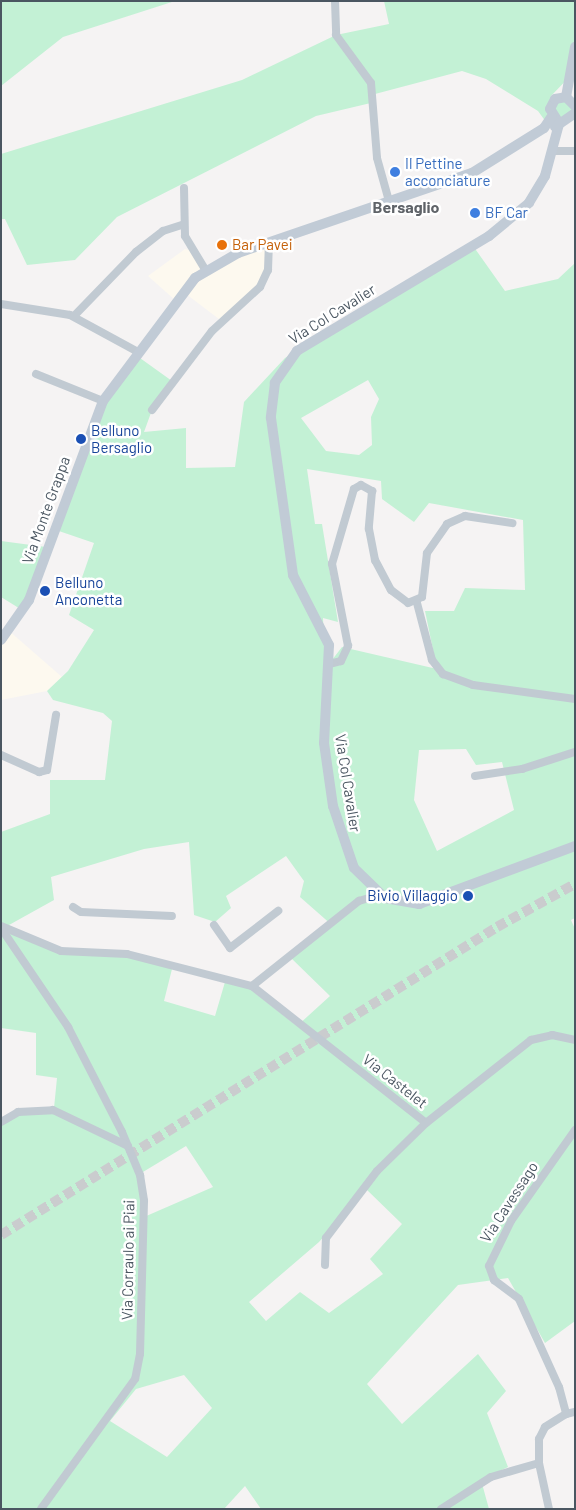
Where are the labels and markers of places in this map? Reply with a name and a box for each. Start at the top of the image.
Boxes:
place label: Il Pettine acconciature [405,154,490,189]
marker: Il Pettine acconciature [389,166,401,178]
place label: BF Car [485,204,528,222]
marker: BF Car [469,207,481,219]
place label: Bar Pavei [232,236,293,254]
marker: Bar Pavei [216,239,228,251]
place label: Belluno Bersaglio [91,421,152,456]
marker: Belluno Bersaglio [75,433,87,445]
place label: Belluno Anconetta [55,573,122,608]
marker: Belluno Anconetta [39,585,51,597]
place label: Bivio Villaggio [367,887,458,905]
marker: Bivio Villaggio [462,890,474,902]

